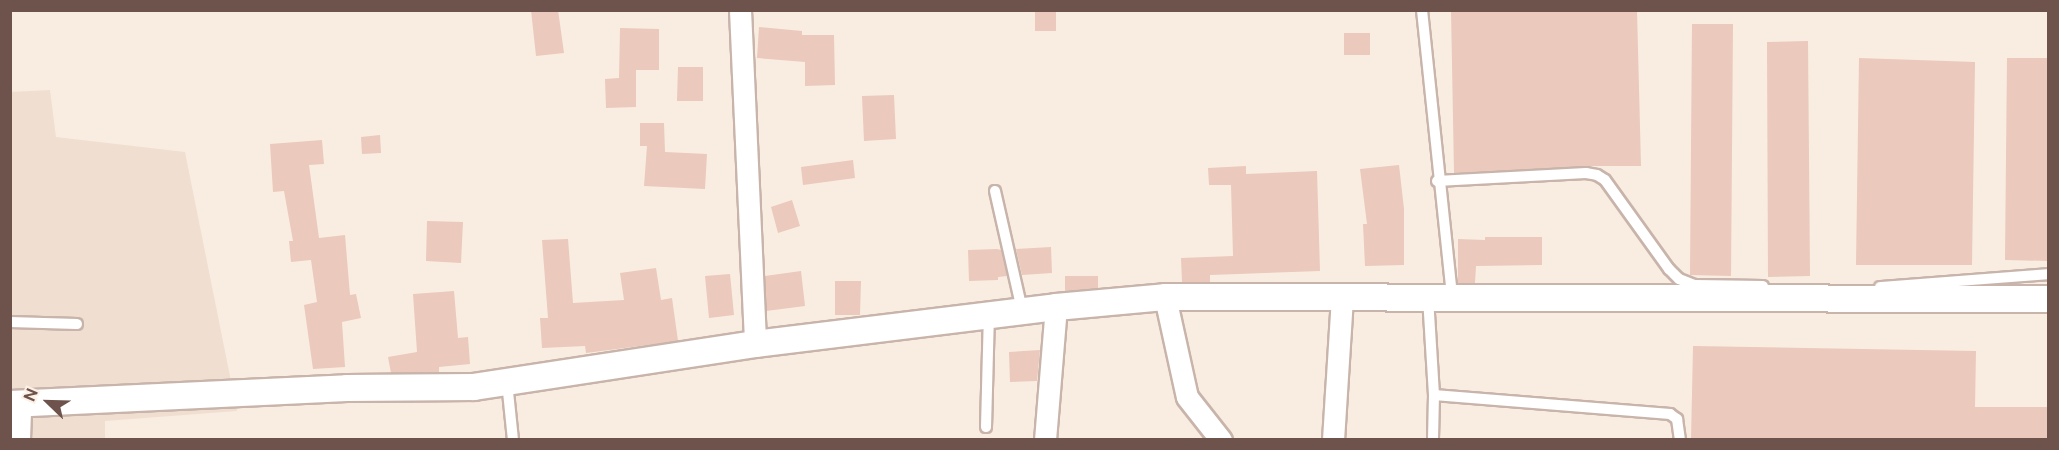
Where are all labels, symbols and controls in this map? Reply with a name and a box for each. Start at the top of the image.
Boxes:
north arrow [18,372,78,432]
text: N [20,385,42,404]

